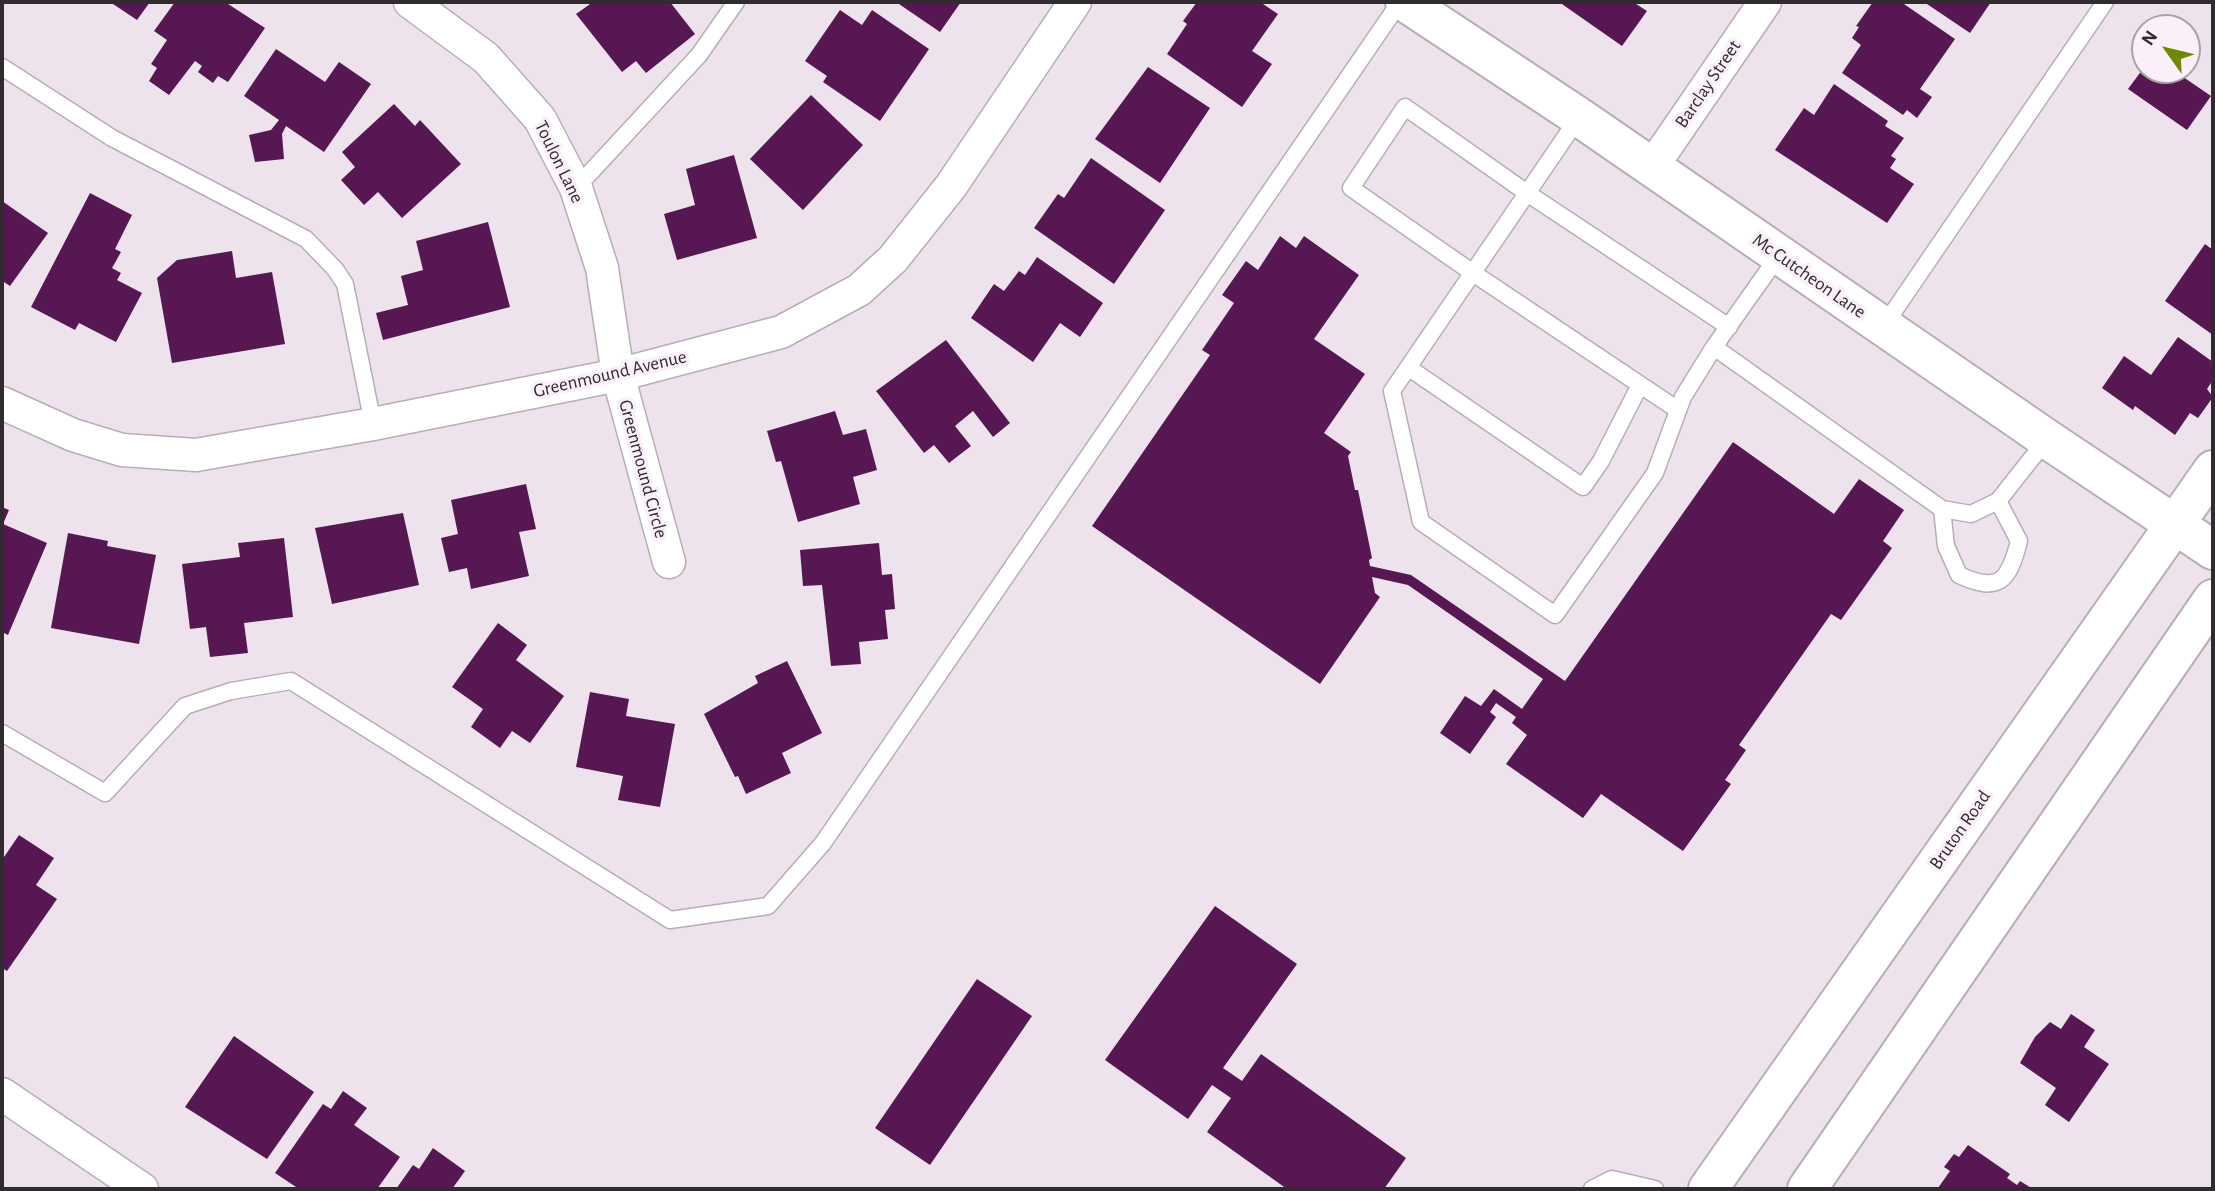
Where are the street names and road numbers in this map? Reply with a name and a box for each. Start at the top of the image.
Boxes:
street label: Barclay Street [1670,36,1746,132]
street label: Toulon Lane [529,117,589,207]
street label: Mc Cutcheon Lane [1748,228,1870,324]
street label: Greenmound Avenue [531,345,689,403]
street label: Greenmound Circle [614,397,672,541]
street label: Bruton Road [1924,786,1996,874]

